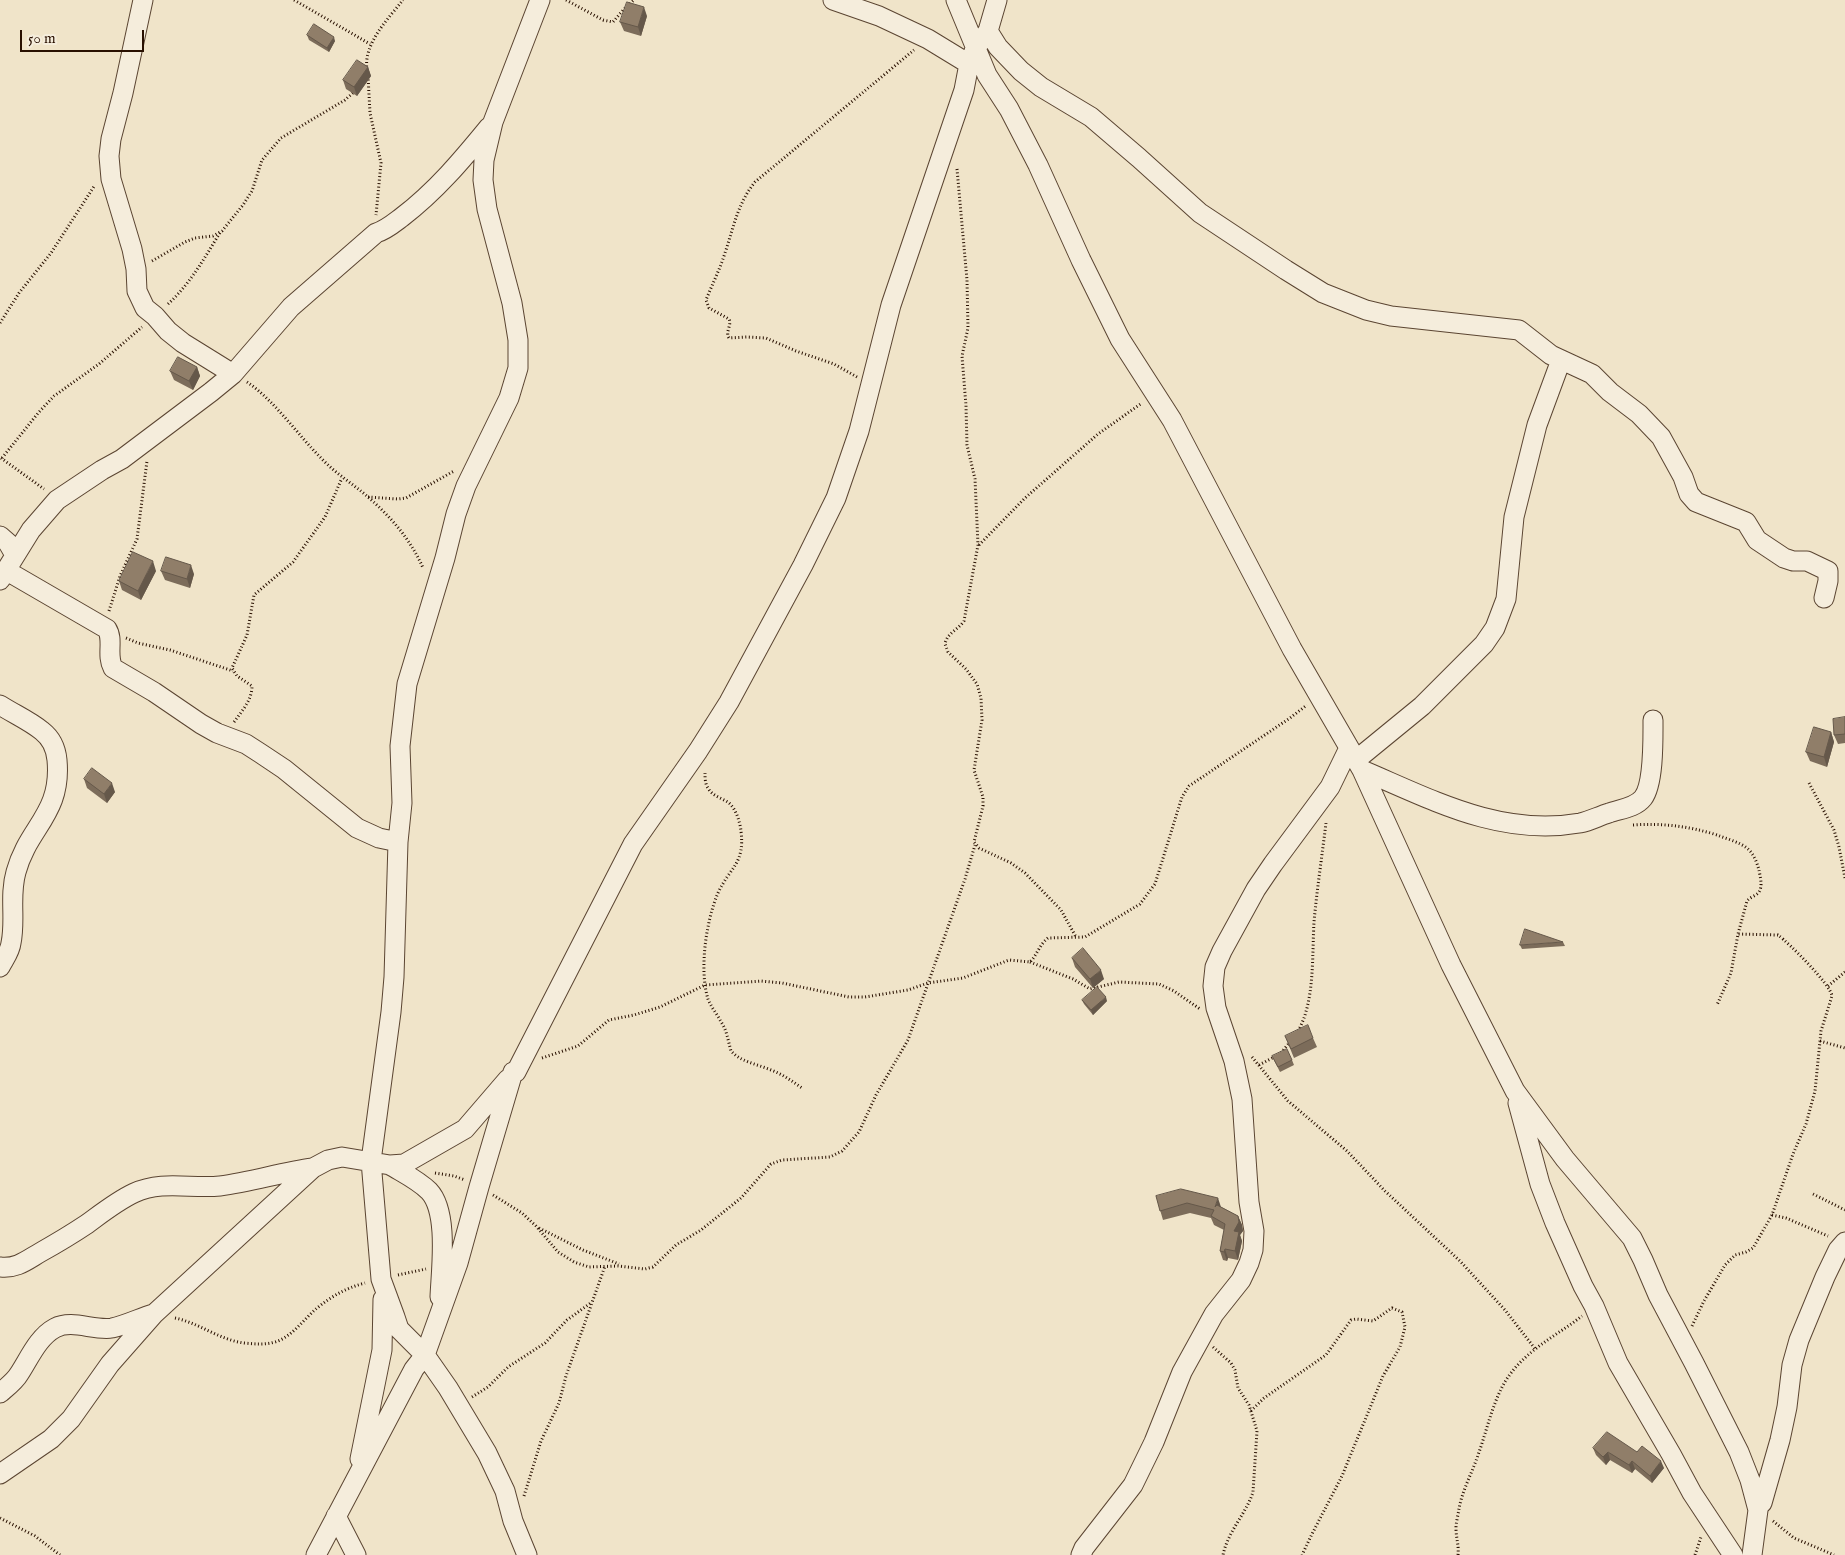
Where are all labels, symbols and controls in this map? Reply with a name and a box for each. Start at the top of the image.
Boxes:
scale bar [22,20,146,52]
text: 50 m [28,29,56,48]

